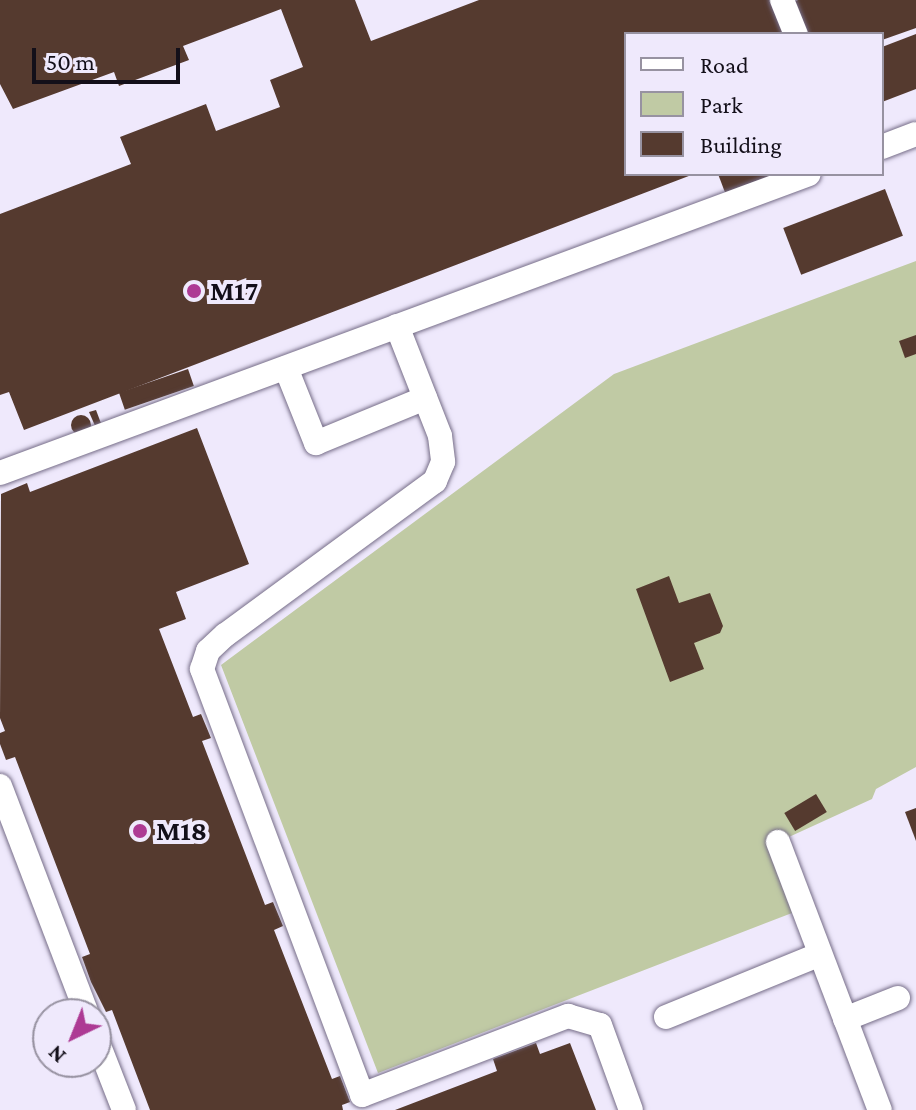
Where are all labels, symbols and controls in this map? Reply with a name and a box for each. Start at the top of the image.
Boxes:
scale bar [36,32,184,82]
legend [624,32,884,176]
text: 50 m [46,48,95,75]
text: Road [700,51,749,78]
text: Park [700,91,743,118]
text: Building [700,131,782,158]
place label: M17 [210,274,258,308]
marker: M17 [185,282,203,300]
place label: M18 [156,814,207,848]
marker: M18 [131,822,149,840]
north arrow [32,998,112,1078]
text: N [43,1040,71,1069]

